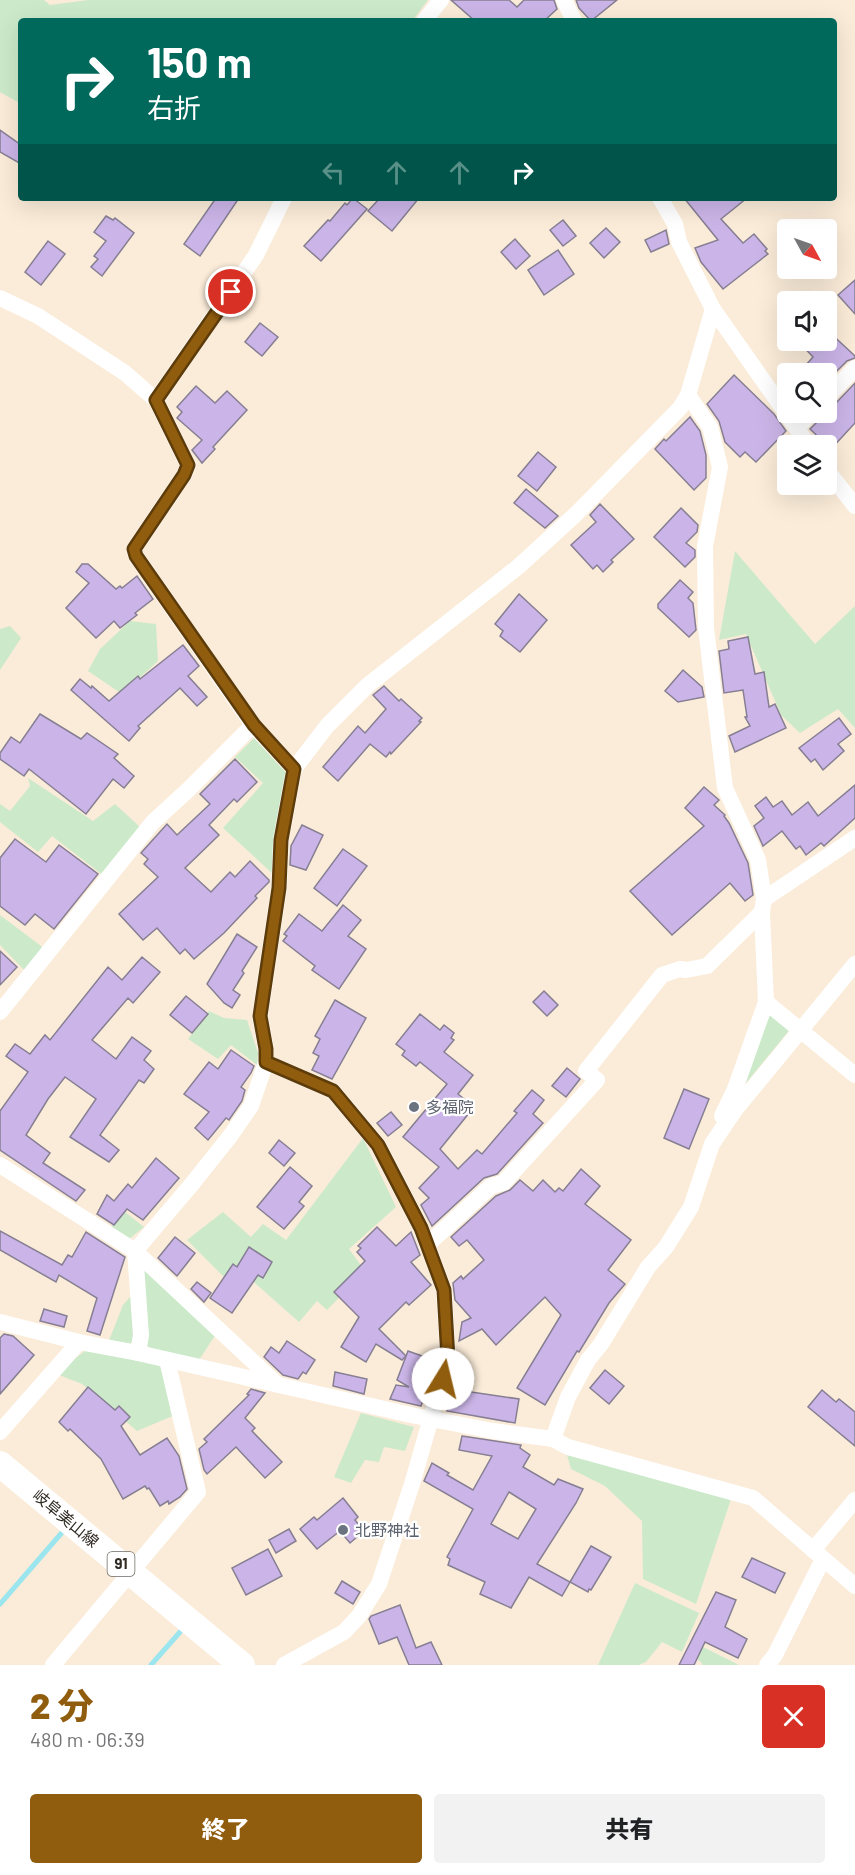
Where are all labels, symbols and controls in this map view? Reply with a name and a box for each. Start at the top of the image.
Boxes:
text: 150 m [147,36,252,86]
icon: right [48,42,126,120]
text: 右折 [147,91,201,123]
icon: left [317,156,350,189]
icon: ahead [380,156,413,189]
icon: ahead [443,156,476,189]
icon: right [506,156,539,189]
north arrow [777,219,837,279]
map controls [777,219,837,495]
pin [205,266,256,317]
icon: arrive [214,275,247,308]
button: sound [777,291,837,351]
button: search [777,363,837,423]
button: layers [777,435,837,495]
place label: 多福院 [426,1097,474,1116]
marker: 多福院 [407,1100,421,1114]
position arrow [411,1347,475,1411]
street label: 岐阜美山線 [30,1485,103,1551]
place label: 北野神社 [355,1520,419,1539]
marker: 北野神社 [336,1523,350,1537]
road number: 91 [108,1552,134,1576]
text: 2 分 [30,1683,94,1726]
button: close [762,1685,825,1748]
text: 480 m · 06:39 [30,1727,145,1751]
button: 終了 [30,1794,422,1863]
button: 共有 [434,1794,825,1863]

